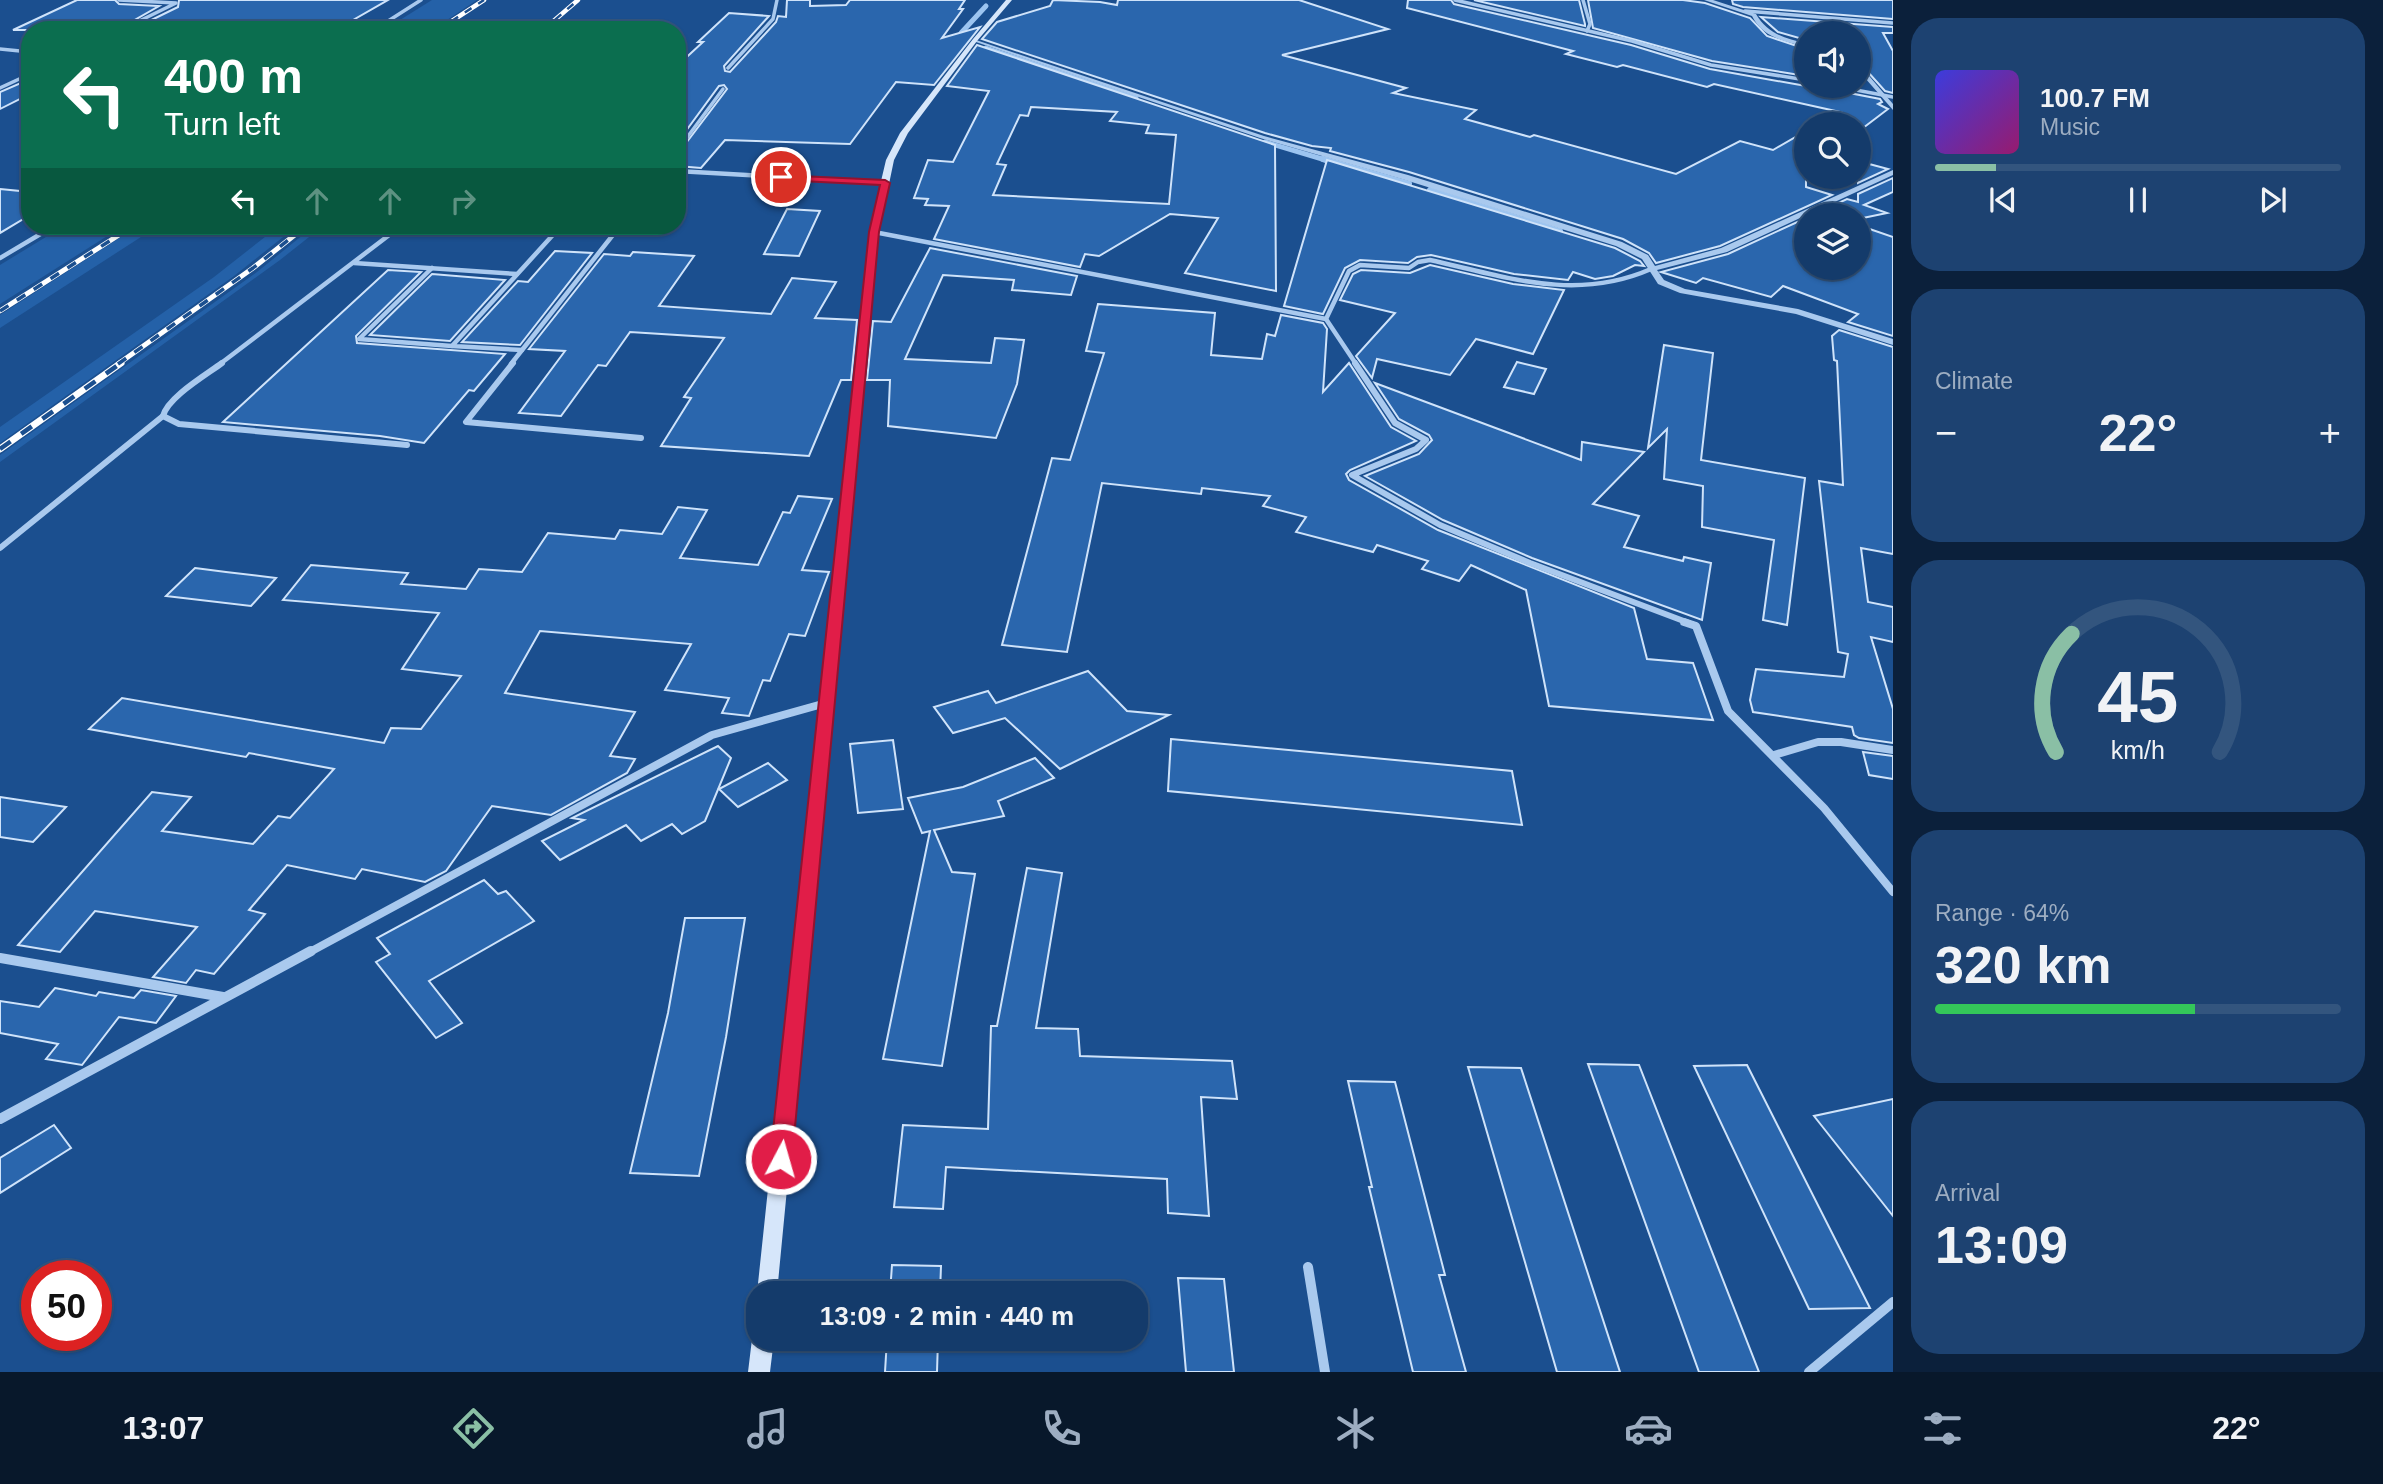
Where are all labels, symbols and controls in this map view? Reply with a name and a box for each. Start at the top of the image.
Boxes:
map controls [1794,21,1871,280]
button: sound [1794,21,1871,98]
icon: left [49,49,140,140]
text: 400 m [164,49,303,103]
text: 100.7 FM [2040,83,2150,113]
text: Turn left [164,106,280,142]
button: search [1794,112,1871,189]
text: Music [2040,114,2100,140]
pin [751,147,811,207]
icon: arrive [762,158,800,196]
icon: previous [1984,181,2022,219]
icon: pause [2119,181,2157,219]
icon: next [2254,181,2292,219]
icon: left [225,182,263,220]
icon: ahead [298,182,336,220]
icon: ahead [371,182,409,220]
icon: right [444,182,482,220]
button: layers [1794,203,1871,280]
text: Climate [1935,368,2013,394]
text: 22° [2099,404,2177,462]
text: − [1935,412,1957,454]
text: + [2319,412,2341,454]
text: 45 [2098,656,2178,737]
text: km/h [2111,736,2165,764]
text: Range · 64% [1935,900,2069,926]
text: 320 km [1935,936,2111,994]
position arrow [744,1122,818,1196]
text: Arrival [1935,1180,2000,1206]
text: 13:09 [1935,1216,2068,1274]
speed limit sign: 50 [21,1260,112,1351]
text: 13:09 · 2 min · 440 m [820,1301,1074,1331]
icon: directions [449,1404,498,1453]
icon: music [743,1404,792,1453]
icon: phone [1037,1404,1086,1453]
icon: climate [1331,1404,1380,1453]
icon: car [1624,1404,1673,1453]
icon: filters [1918,1404,1967,1453]
text: 13:07 [122,1410,204,1446]
text: 22° [2212,1410,2261,1446]

